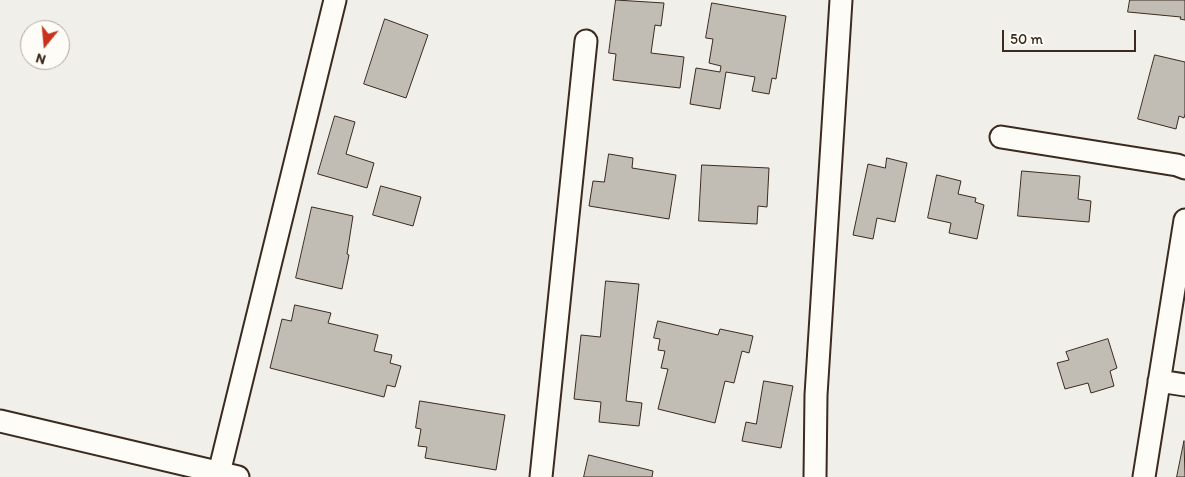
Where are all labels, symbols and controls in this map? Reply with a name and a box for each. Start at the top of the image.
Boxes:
north arrow [20,20,70,70]
scale bar [1005,20,1139,52]
text: 50 m [1010,30,1043,48]
text: N [34,49,48,68]

